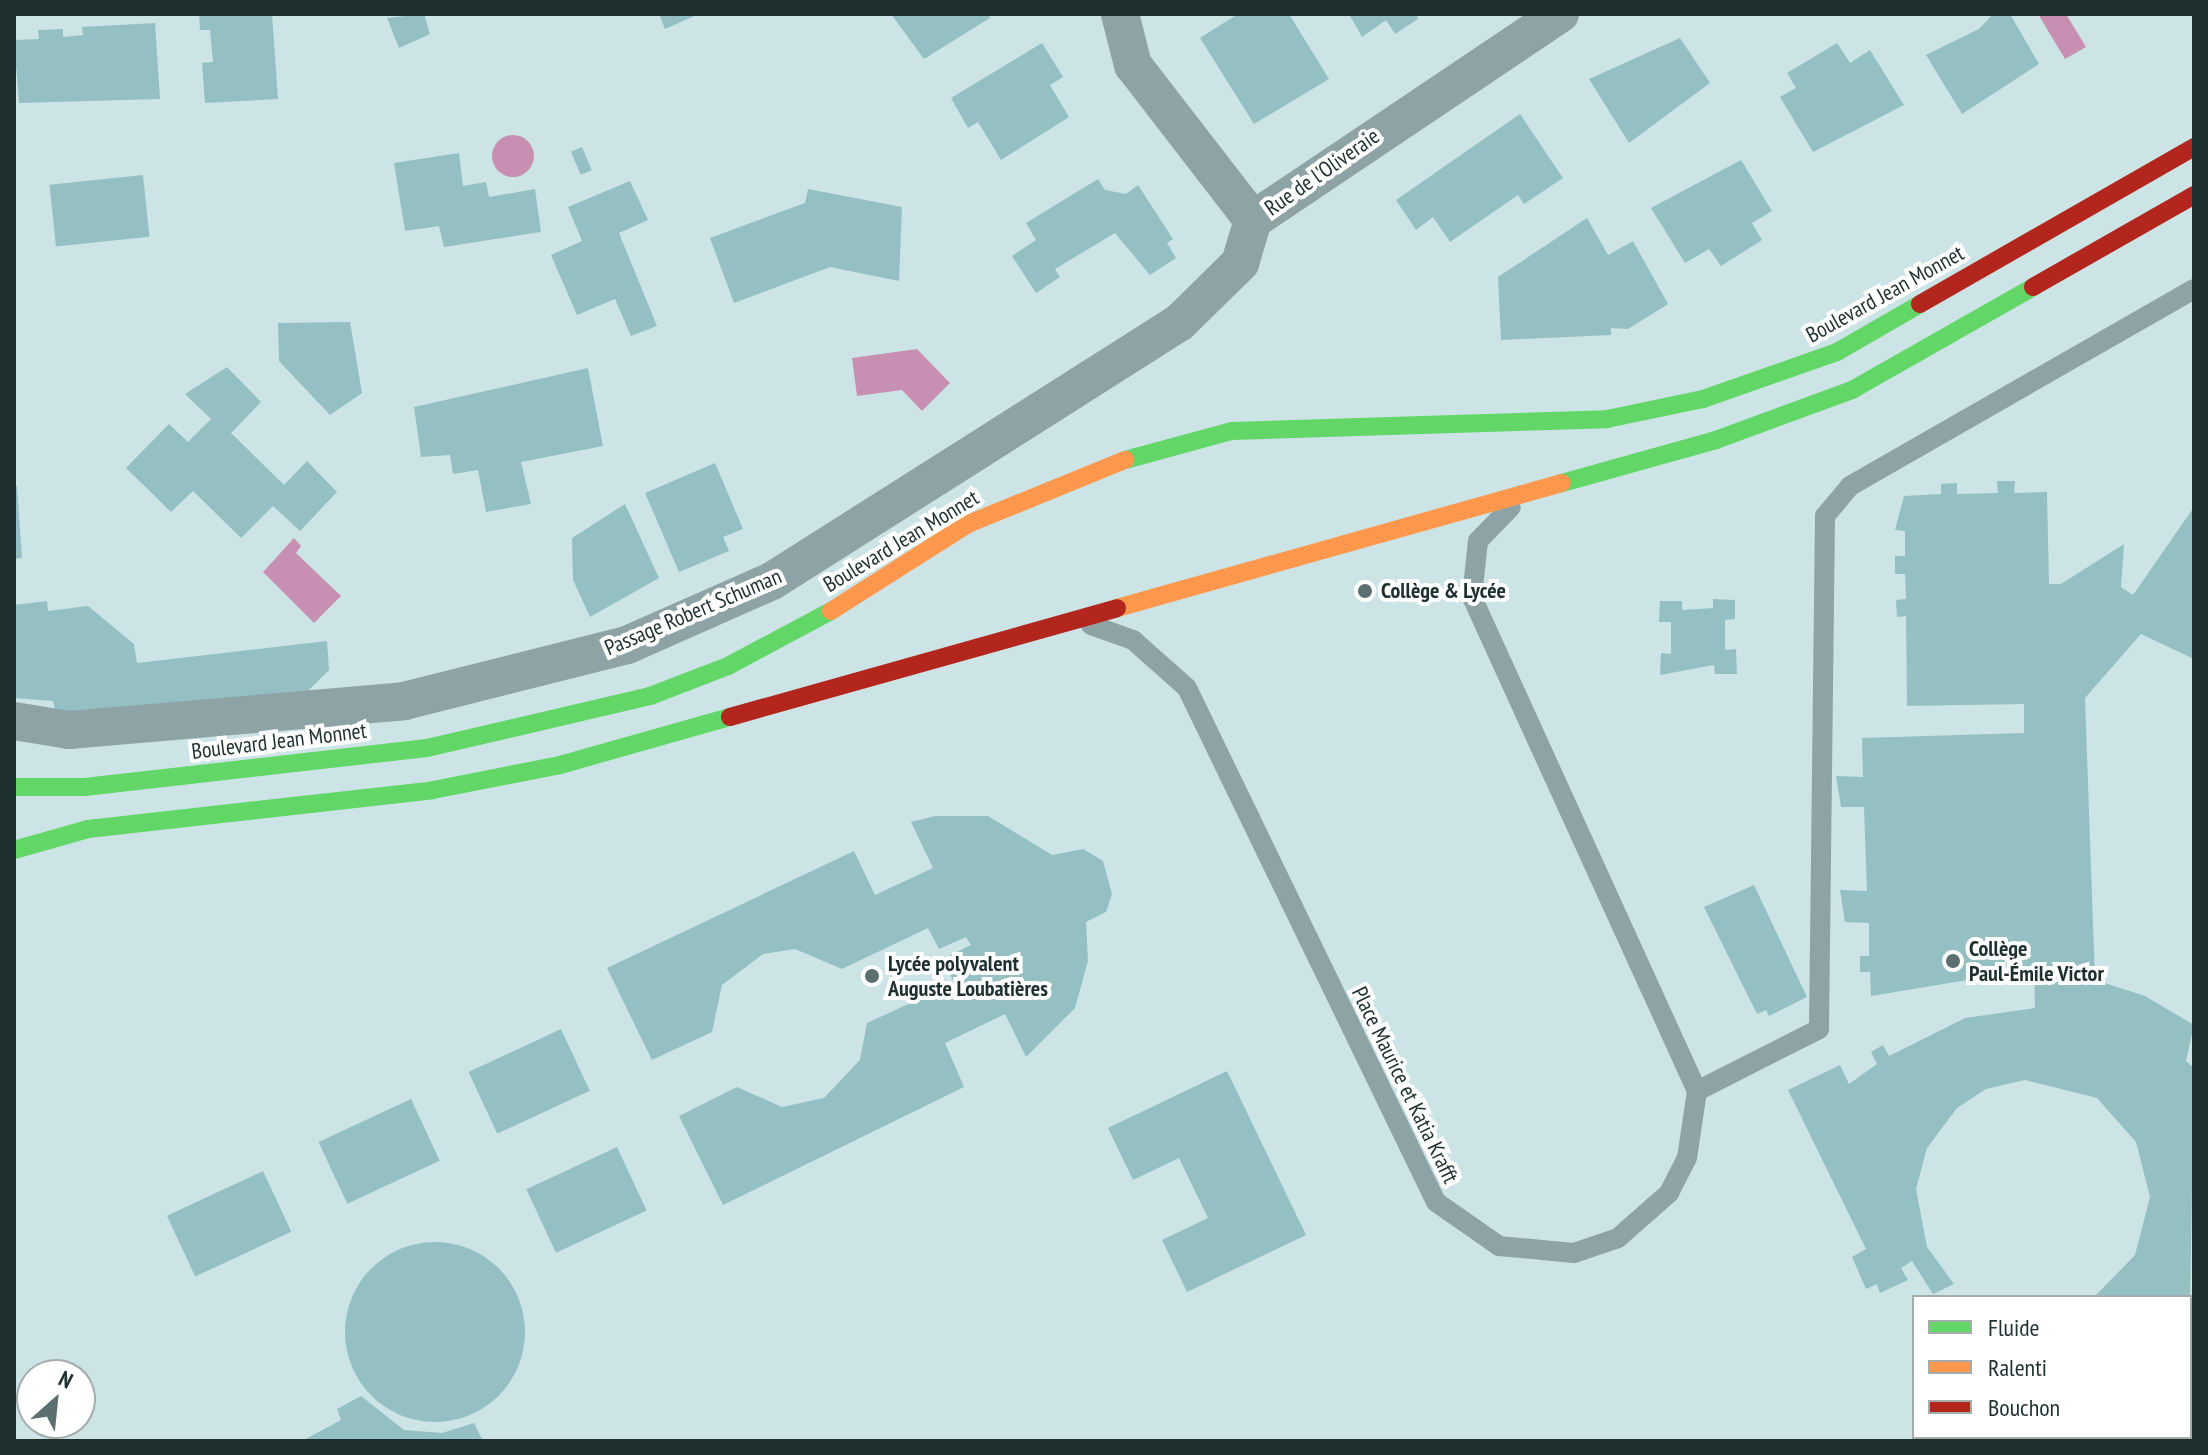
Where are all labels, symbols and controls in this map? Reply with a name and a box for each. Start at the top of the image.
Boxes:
street label: Rue de l'Oliveraie [1260,123,1384,221]
street label: Boulevard Jean Monnet [1802,240,1968,348]
street label: Boulevard Jean Monnet [819,484,983,598]
street label: Passage Robert Schuman [601,563,785,661]
place label: Collège & Lycée [1381,578,1506,604]
marker: Collège & Lycée [1356,582,1374,600]
street label: Boulevard Jean Monnet [190,717,368,765]
place label: Collège Paul-Émile Victor [1969,935,2104,986]
place label: Lycée polyvalent Auguste Loubatières [888,950,1048,1002]
marker: Collège Paul-Émile Victor [1944,952,1962,970]
marker: Lycée polyvalent Auguste Loubatières [863,967,881,985]
street label: Place Maurice et Katia Krafft [1346,983,1464,1187]
legend [1912,1295,2192,1439]
text: Fluide [1988,1312,2039,1343]
text: Ralenti [1988,1352,2047,1383]
north arrow [16,1359,96,1439]
text: N [54,1364,78,1395]
text: Bouchon [1988,1392,2060,1423]

